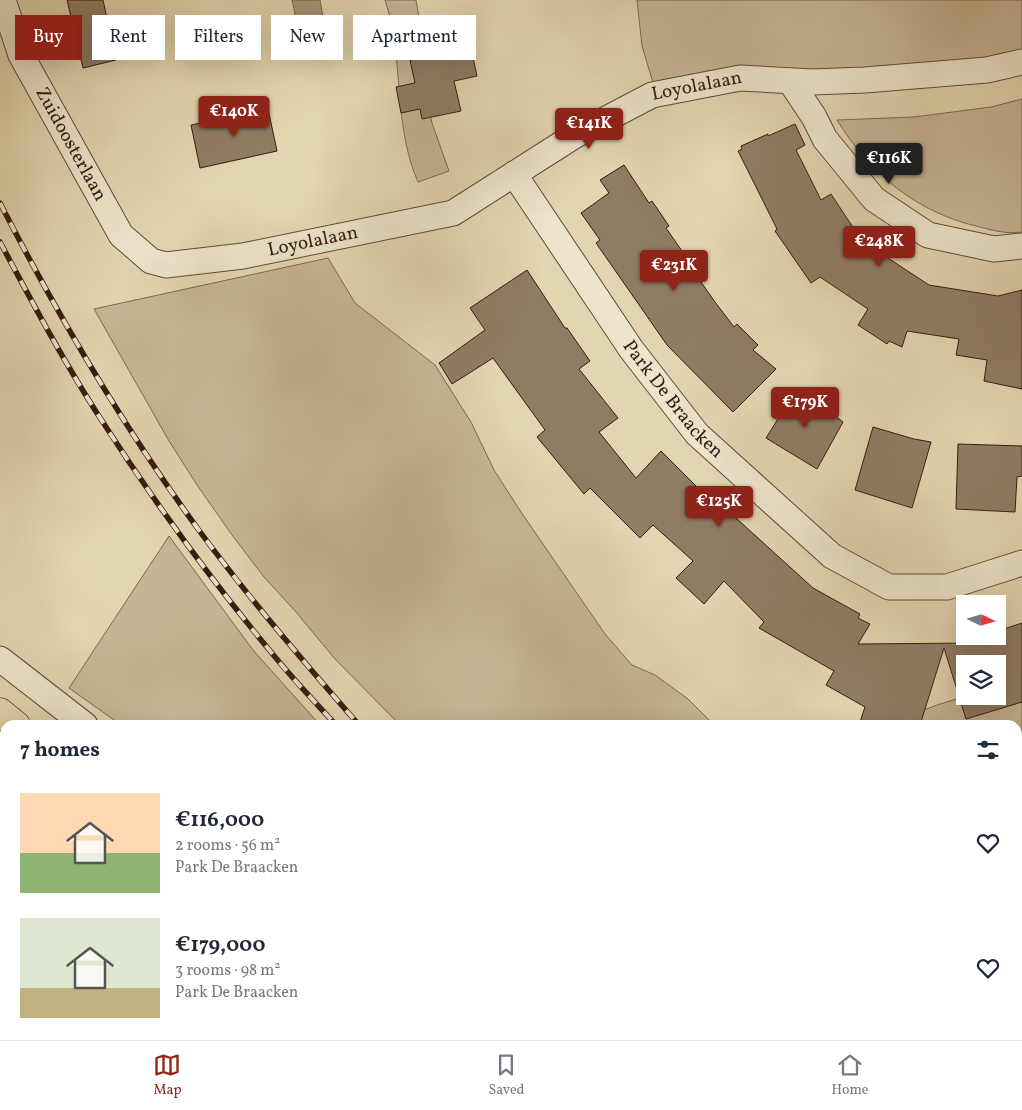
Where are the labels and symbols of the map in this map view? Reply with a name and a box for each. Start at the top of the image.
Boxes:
street label: Loyolalaan [649,65,744,108]
street label: Zuidoosterlaan [28,82,113,206]
pin: €140K [199,96,269,138]
pin: €141K [554,108,624,150]
pin: €116K [854,142,924,185]
street label: Loyolalaan [265,220,361,264]
pin: €248K [844,226,914,268]
pin: €231K [639,250,709,292]
street label: Park De Braacken [616,335,729,465]
pin: €179K [770,386,840,429]
pin: €125K [684,486,754,528]
north arrow [956,595,1006,645]

